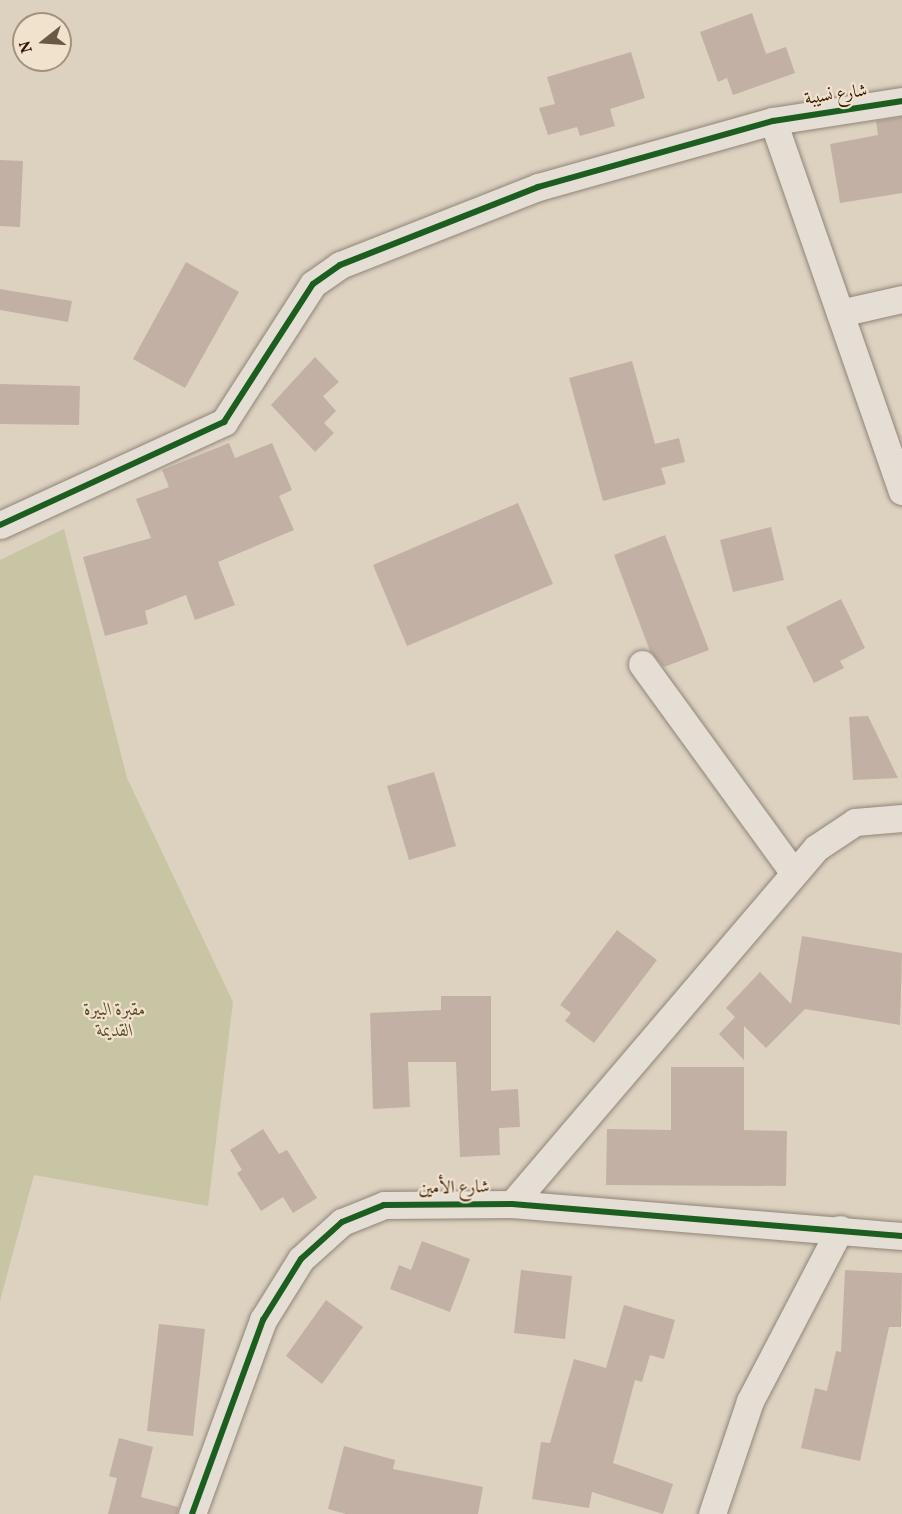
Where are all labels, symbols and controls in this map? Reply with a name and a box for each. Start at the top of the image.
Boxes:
north arrow [12,12,72,72]
text: N [14,38,39,55]
street label: شارع نسيبة [803,81,869,111]
park label: مقبرة البيرة القديمة [84,1001,146,1044]
street label: شارع الأمين [418,1178,490,1200]

